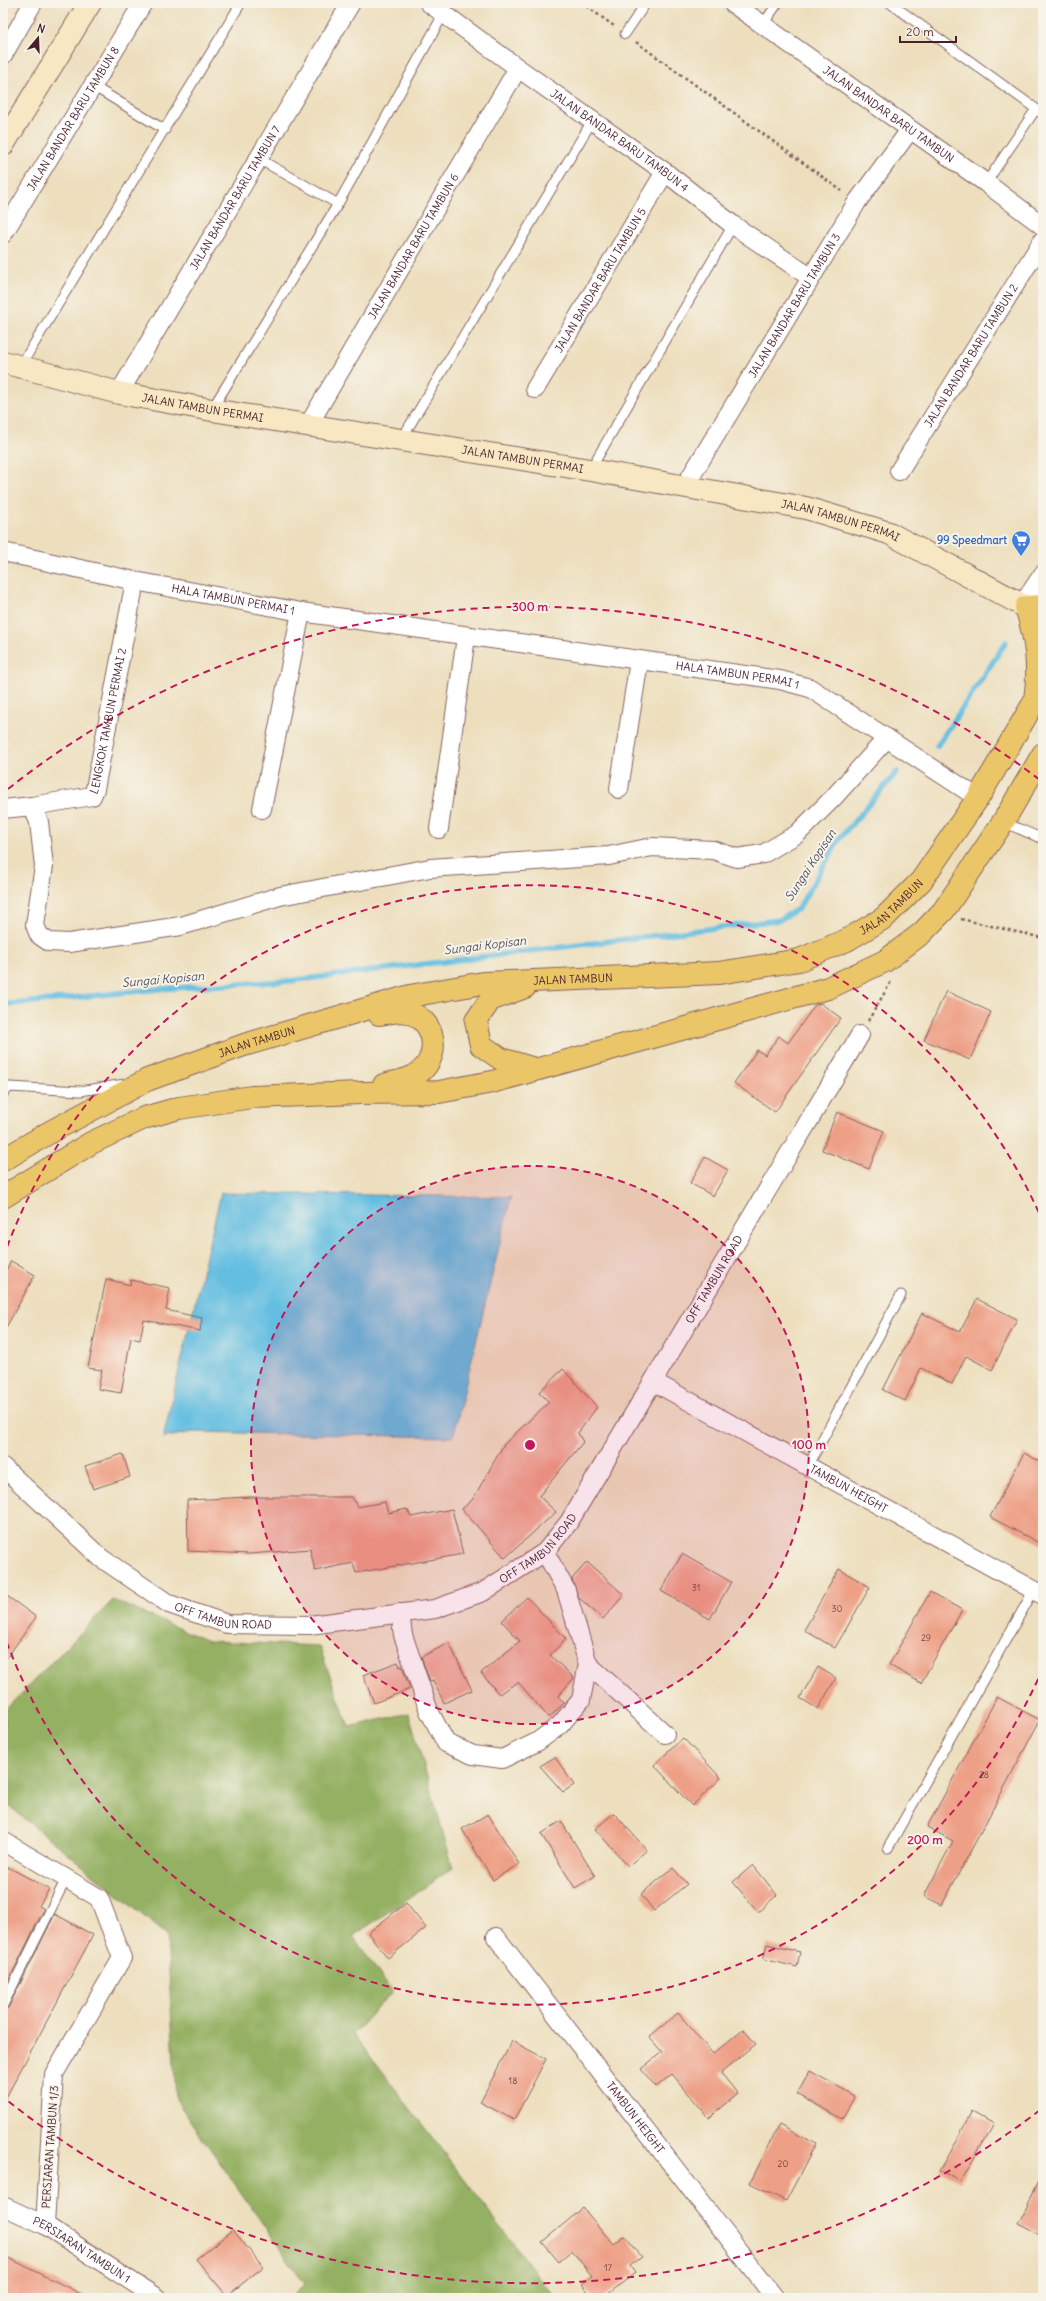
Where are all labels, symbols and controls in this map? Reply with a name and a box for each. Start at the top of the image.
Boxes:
north arrow [18,18,58,58]
scale bar [900,18,956,44]
text: N [35,21,47,36]
text: 20 m [906,24,934,39]
street label: JALAN BANDAR BARU TAMBUN 8 [24,44,122,193]
street label: JALAN BANDAR BARU TAMBUN [820,63,957,165]
street label: JALAN BANDAR BARU TAMBUN 4 [548,86,691,195]
street label: JALAN BANDAR BARU TAMBUN 7 [187,123,284,273]
street label: JALAN BANDAR BARU TAMBUN 6 [365,171,461,322]
street label: JALAN BANDAR BARU TAMBUN 5 [551,205,649,355]
street label: JALAN BANDAR BARU TAMBUN 3 [745,231,843,380]
street label: JALAN BANDAR BARU TAMBUN 2 [921,281,1021,430]
street label: JALAN TAMBUN PERMAI [141,390,265,425]
street label: JALAN TAMBUN PERMAI [461,443,585,476]
street label: JALAN TAMBUN PERMAI [780,497,902,545]
supermarket icon: 99 Speedmart [1010,529,1032,557]
place label: 99 Speedmart [937,533,1007,548]
street label: HALA TAMBUN PERMAI 1 [171,581,296,618]
text: 300 m [512,599,548,614]
street label: LENGKOK TAMBUN PERMAI 2 [87,647,129,796]
street label: HALA TAMBUN PERMAI 1 [675,658,801,692]
water label: Sungai Kopisan [781,825,839,904]
street label: JALAN TAMBUN [857,876,926,938]
water label: Sungai Kopisan [443,932,528,957]
water label: Sungai Kopisan [121,968,206,990]
street label: JALAN TAMBUN [533,971,613,988]
street label: JALAN TAMBUN [216,1023,297,1061]
street label: OFF TAMBUN ROAD [682,1233,746,1326]
text: 100 m [792,1437,826,1452]
centre of rings [523,1438,537,1452]
street label: TAMBUN HEIGHT [807,1462,890,1516]
street label: OFF TAMBUN ROAD [497,1511,580,1587]
house number: 31 [692,1582,700,1593]
street label: OFF TAMBUN ROAD [172,1599,272,1632]
house number: 30 [831,1603,843,1614]
house number: 29 [921,1632,931,1643]
house number: 28 [979,1769,989,1780]
text: 200 m [907,1832,943,1847]
house number: 18 [509,2075,517,2086]
street label: TAMBUN HEIGHT [603,2079,668,2156]
street label: PERSIARAN TAMBUN 1/3 [39,2085,61,2209]
house number: 20 [778,2158,789,2169]
street label: PERSIARAN TAMBUN 1 [31,2213,133,2286]
house number: 17 [604,2262,613,2273]

